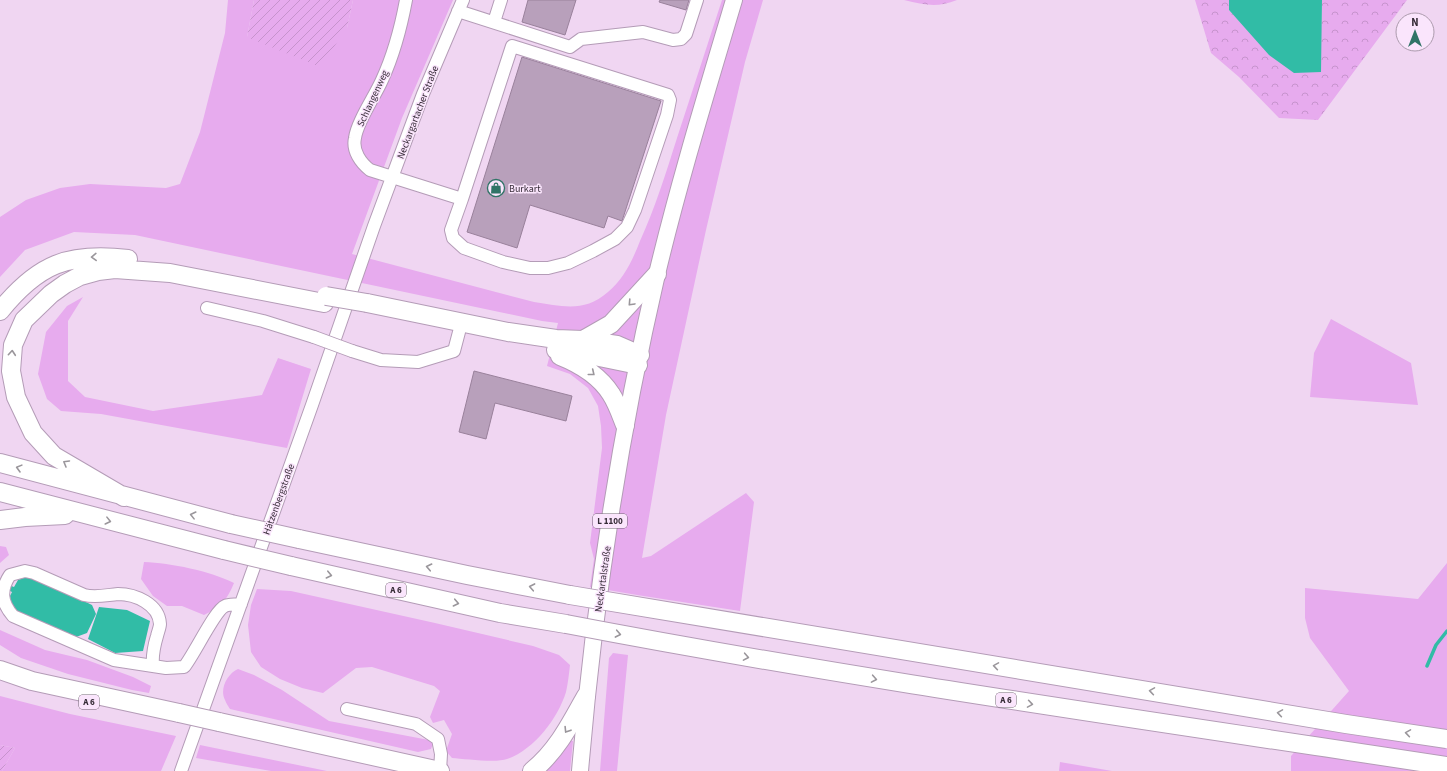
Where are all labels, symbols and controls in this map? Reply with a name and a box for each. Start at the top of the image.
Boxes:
north arrow [1395,12,1435,52]
text: N [1411,15,1419,30]
street label: Neckargartacher Straße [394,64,442,161]
street label: Schlangenweg [354,68,392,129]
shop icon: Burkart [486,178,506,198]
place label: Burkart [509,182,541,196]
one-way arrow [91,253,97,262]
one-way arrow [628,298,635,305]
one-way arrow [8,350,17,356]
one-way arrow [587,368,594,375]
one-way arrow [63,461,70,468]
street label: Hätzenbergstraße [260,462,298,537]
one-way arrow [16,465,22,473]
one-way arrow [190,511,196,519]
road number: L 1100 [593,514,627,528]
one-way arrow [104,516,111,524]
street label: Neckartalstraße [591,545,615,613]
one-way arrow [426,563,432,571]
one-way arrow [325,570,332,579]
road number: A 6 [386,583,406,597]
one-way arrow [529,584,535,592]
one-way arrow [453,599,459,607]
one-way arrow [615,630,621,638]
one-way arrow [743,652,749,661]
one-way arrow [993,662,999,670]
one-way arrow [871,674,877,683]
one-way arrow [1149,688,1155,696]
road number: A 6 [996,693,1016,707]
road number: A 6 [79,695,99,709]
one-way arrow [1027,699,1033,708]
one-way arrow [1277,709,1283,718]
one-way arrow [564,726,572,733]
one-way arrow [1405,729,1412,738]

